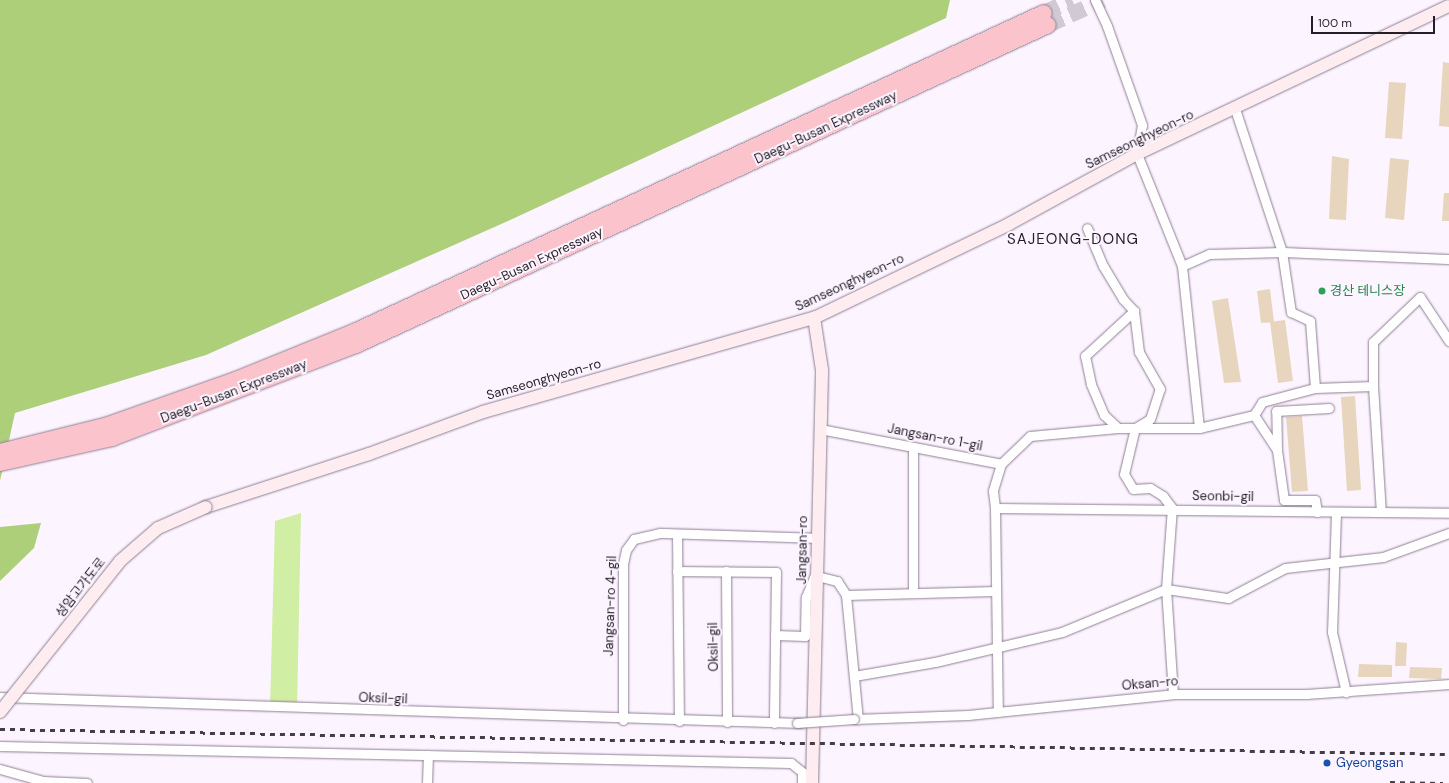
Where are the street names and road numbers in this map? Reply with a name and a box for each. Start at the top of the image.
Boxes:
street label: Daegu-Busan Expressway [752,88,900,168]
street label: Samseonghyeon-ro [1083,107,1197,173]
street label: Daegu-Busan Expressway [458,224,606,304]
street label: Samseonghyeon-ro [793,251,907,315]
street label: Samseonghyeon-ro [485,356,603,404]
street label: Daegu-Busan Expressway [159,357,309,427]
street label: Jangsan-ro 1-gil [886,421,984,455]
street label: Seonbi-gil [1192,489,1254,505]
street label: Jangsan-ro [795,516,811,584]
street label: 성암고가도로 [53,555,109,621]
street label: Jangsan-ro 4-gil [601,556,621,656]
street label: Oksil-gil [706,622,722,672]
street label: Oksan-ro [1121,674,1179,694]
street label: Oksil-gil [358,690,408,708]

